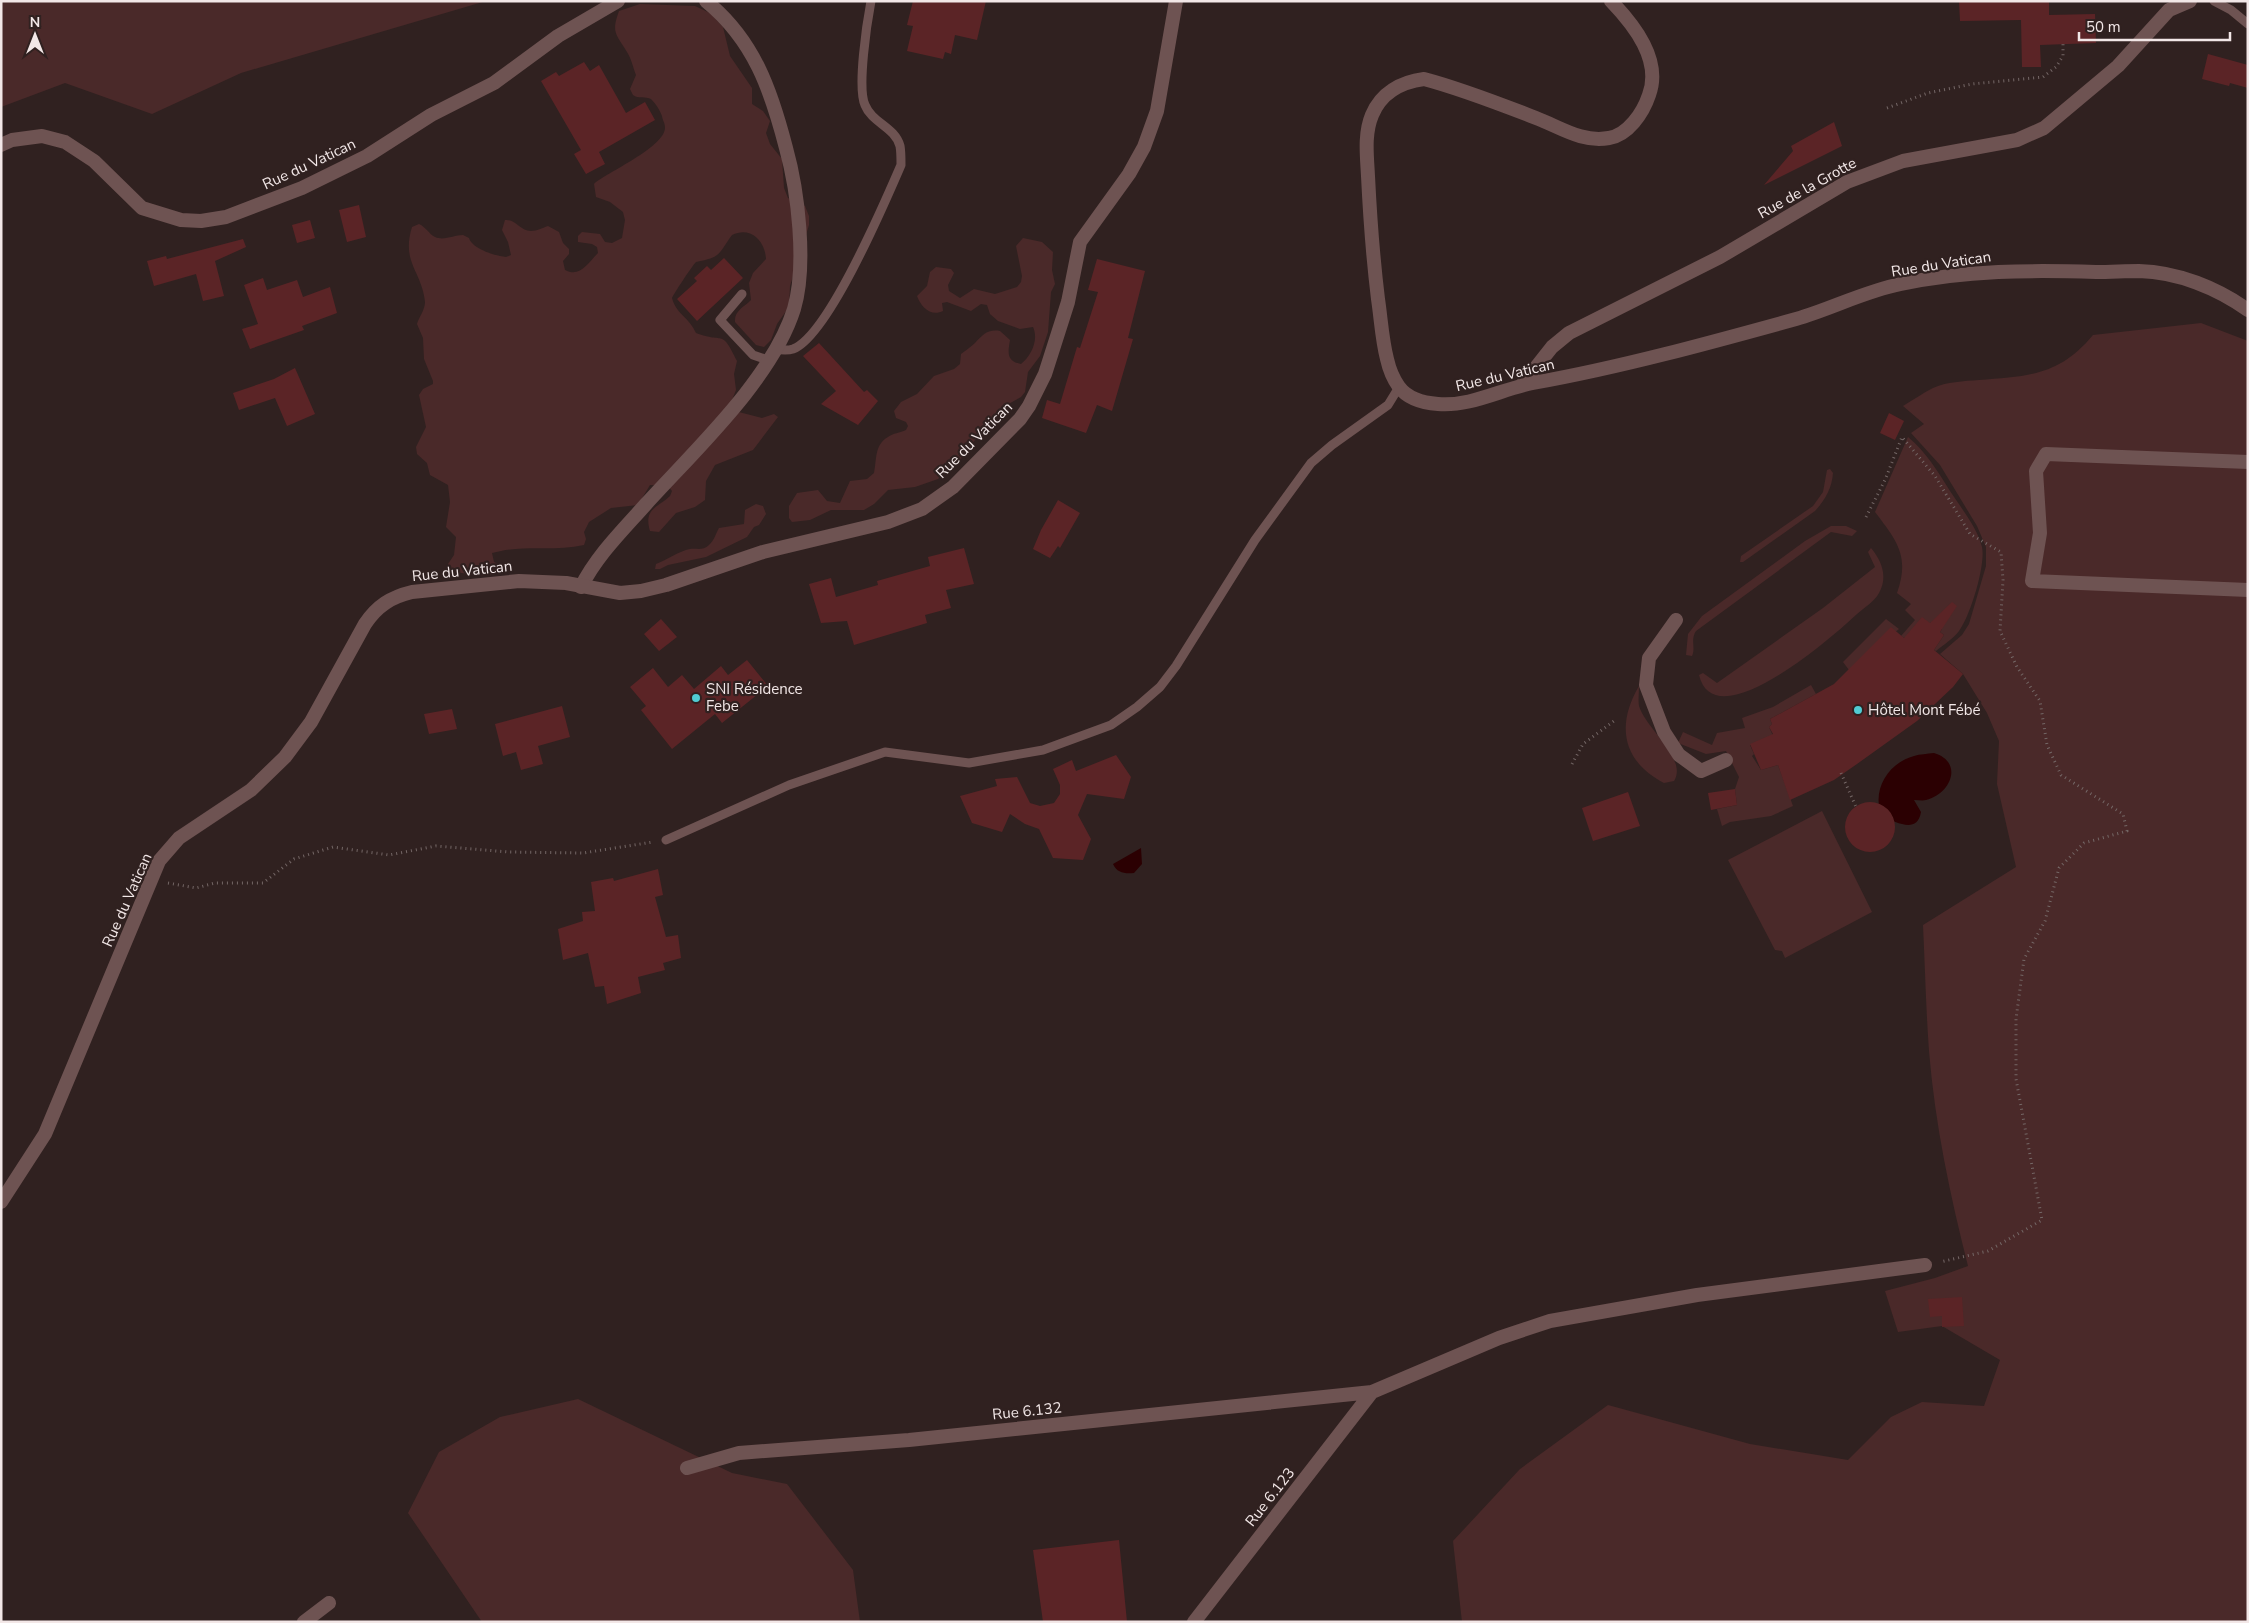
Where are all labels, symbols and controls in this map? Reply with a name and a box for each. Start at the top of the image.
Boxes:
north arrow [10,10,60,60]
scale bar [2079,10,2230,42]
text: N [30,13,40,32]
text: 50 m [2086,17,2121,37]
street label: Rue du Vatican [259,134,359,194]
street label: Rue de la Grotte [1754,153,1860,223]
street label: Rue du Vatican [1890,246,1992,282]
street label: Rue du Vatican [1454,354,1556,396]
street label: Rue du Vatican [931,397,1017,483]
street label: Rue du Vatican [411,556,513,586]
place label: SNI Résidence Febe [706,679,803,716]
marker: SNI Résidence Febe [690,692,702,704]
place label: Hôtel Mont Fébé [1868,700,1981,720]
marker: Hôtel Mont Fébé [1852,704,1864,716]
street label: Rue du Vatican [97,850,157,950]
street label: Rue 6.132 [991,1397,1063,1425]
street label: Rue 6.123 [1241,1463,1299,1531]

